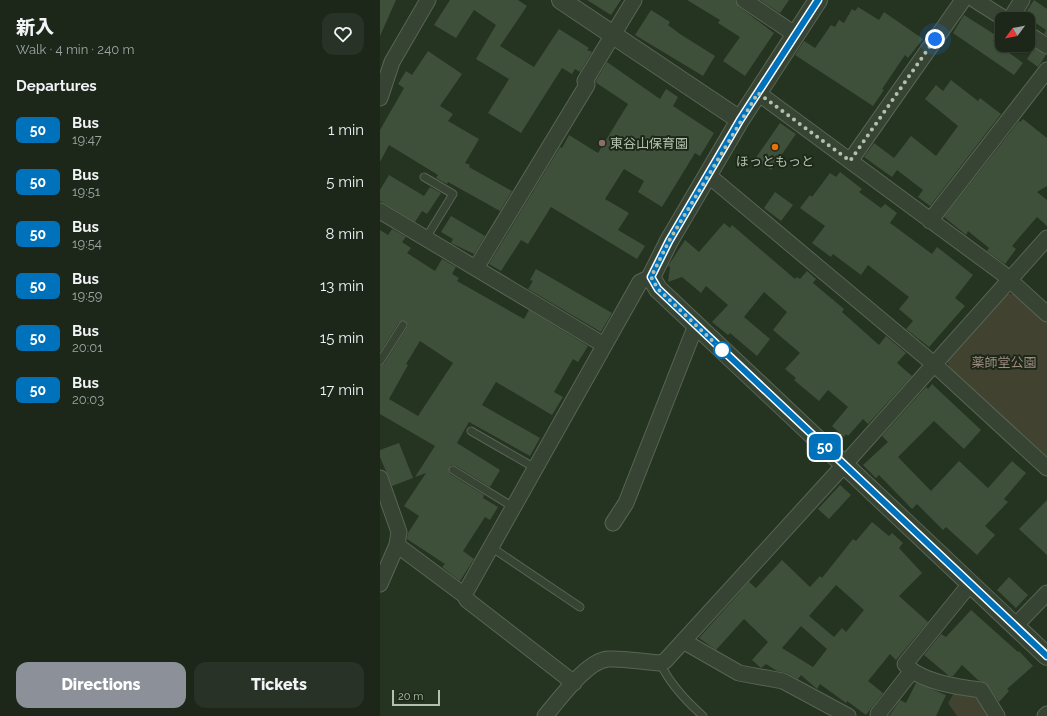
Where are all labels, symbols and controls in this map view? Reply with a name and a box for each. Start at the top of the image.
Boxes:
north arrow [995,12,1035,52]
map controls [995,12,1035,52]
button: heart [322,13,364,55]
text: 新入 [16,16,54,38]
your location [925,29,945,49]
text: Walk · 4 min · 240 m [16,42,134,57]
text: Departures [16,77,97,95]
text: Bus [72,114,99,132]
text: 1 min [328,121,364,139]
text: 50 [30,122,46,138]
text: 19:47 [72,132,102,147]
place label: 東谷山保育園 [610,136,688,151]
marker: 東谷山保育園 [597,138,607,148]
marker: ほっともっと [770,142,780,152]
place label: ほっともっと [736,154,814,169]
text: Bus [72,166,99,184]
text: 5 min [326,173,364,191]
text: 50 [30,174,46,190]
text: 19:51 [72,184,100,199]
text: Bus [72,218,99,236]
text: 8 min [325,225,364,243]
text: 50 [30,226,46,242]
text: 19:54 [72,236,102,251]
text: Bus [72,270,99,288]
text: 13 min [320,277,364,295]
text: 50 [30,278,46,294]
text: 19:59 [72,288,102,303]
text: Bus [72,322,99,340]
text: 15 min [320,329,364,347]
text: 50 [30,330,46,346]
text: 20:01 [72,340,103,355]
unlabelled marker [713,341,731,359]
park label: 薬師堂公園 [971,355,1037,370]
text: Bus [72,374,99,392]
text: 17 min [320,381,364,399]
text: 50 [30,382,46,398]
text: 20:03 [72,392,104,407]
line badge: 50 [807,434,843,460]
text: 50 [817,439,833,455]
button: Directions [16,662,186,708]
button: Tickets [194,662,364,708]
scale bar [392,688,440,707]
text: 20 m [398,690,423,703]

